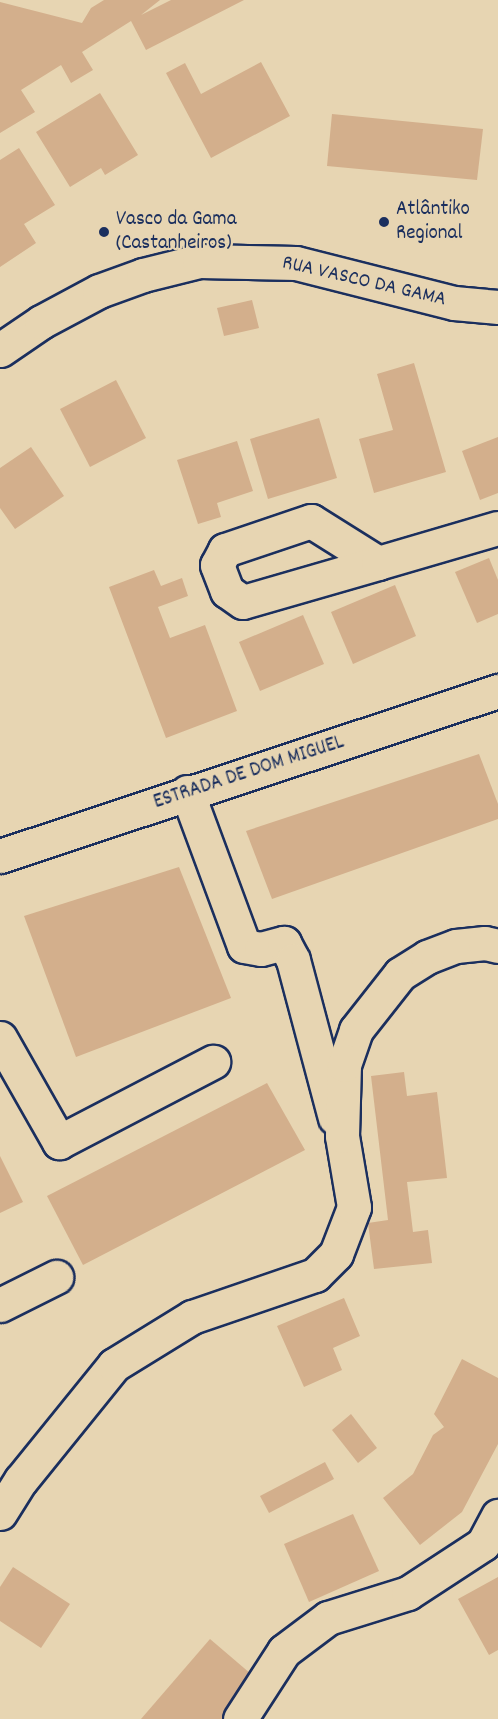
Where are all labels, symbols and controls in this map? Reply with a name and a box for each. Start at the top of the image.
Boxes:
place label: Atlântiko Regional [396,197,470,247]
place label: Vasco da Gama (Castanheiros) [116,207,237,257]
marker: Atlântiko Regional [377,215,391,229]
marker: Vasco da Gama (Castanheiros) [97,225,111,239]
street label: RUA VASCO DA GAMA [279,251,449,313]
street label: ESTRADA DE DOM MIGUEL [151,730,347,816]

